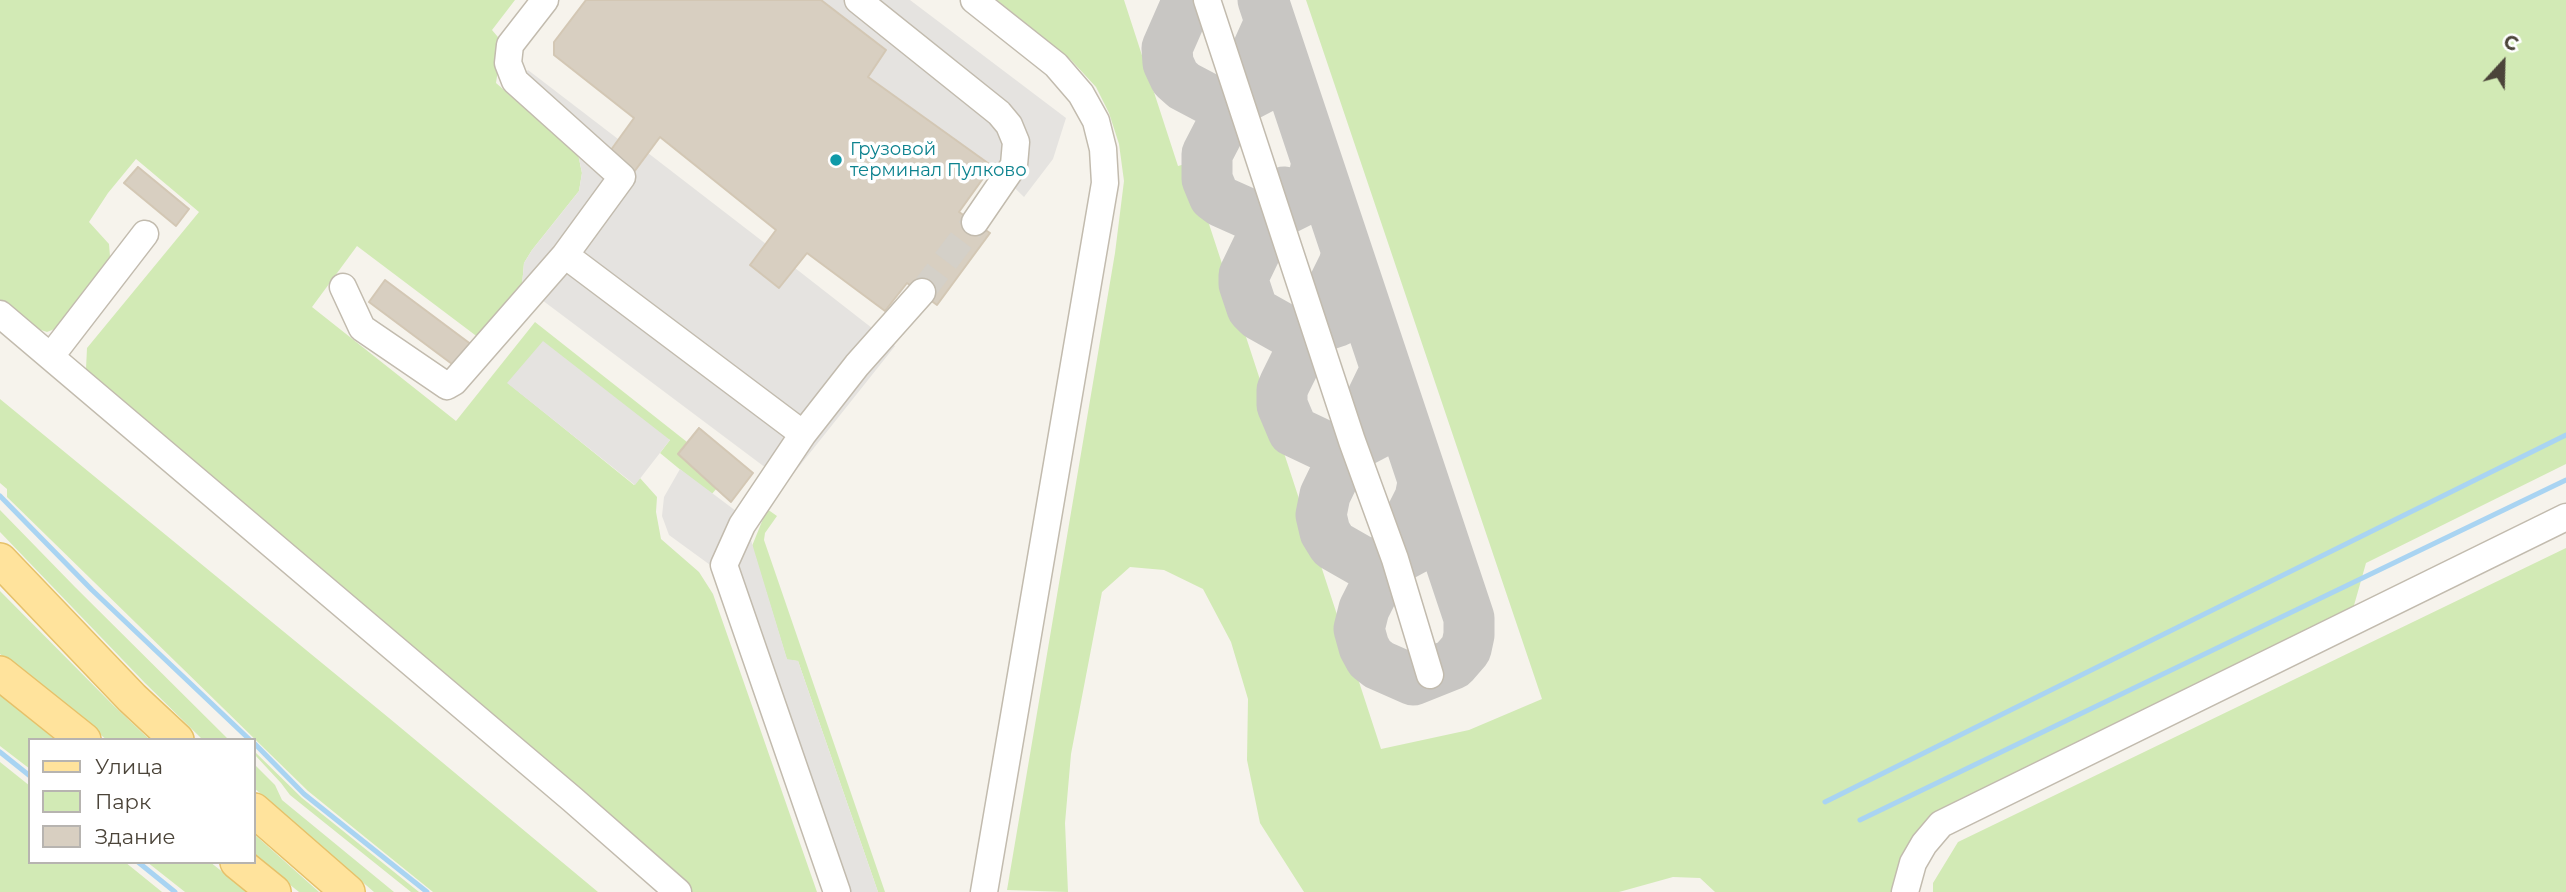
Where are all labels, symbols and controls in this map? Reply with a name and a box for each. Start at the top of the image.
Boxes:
north arrow [2468,28,2538,98]
text: С [2500,30,2522,56]
place label: Грузовой терминал Пулково [850,139,1027,182]
marker: Грузовой терминал Пулково [828,152,844,168]
legend [28,738,256,864]
text: Улица [95,754,163,779]
text: Парк [95,789,151,814]
text: Здание [95,824,176,849]

